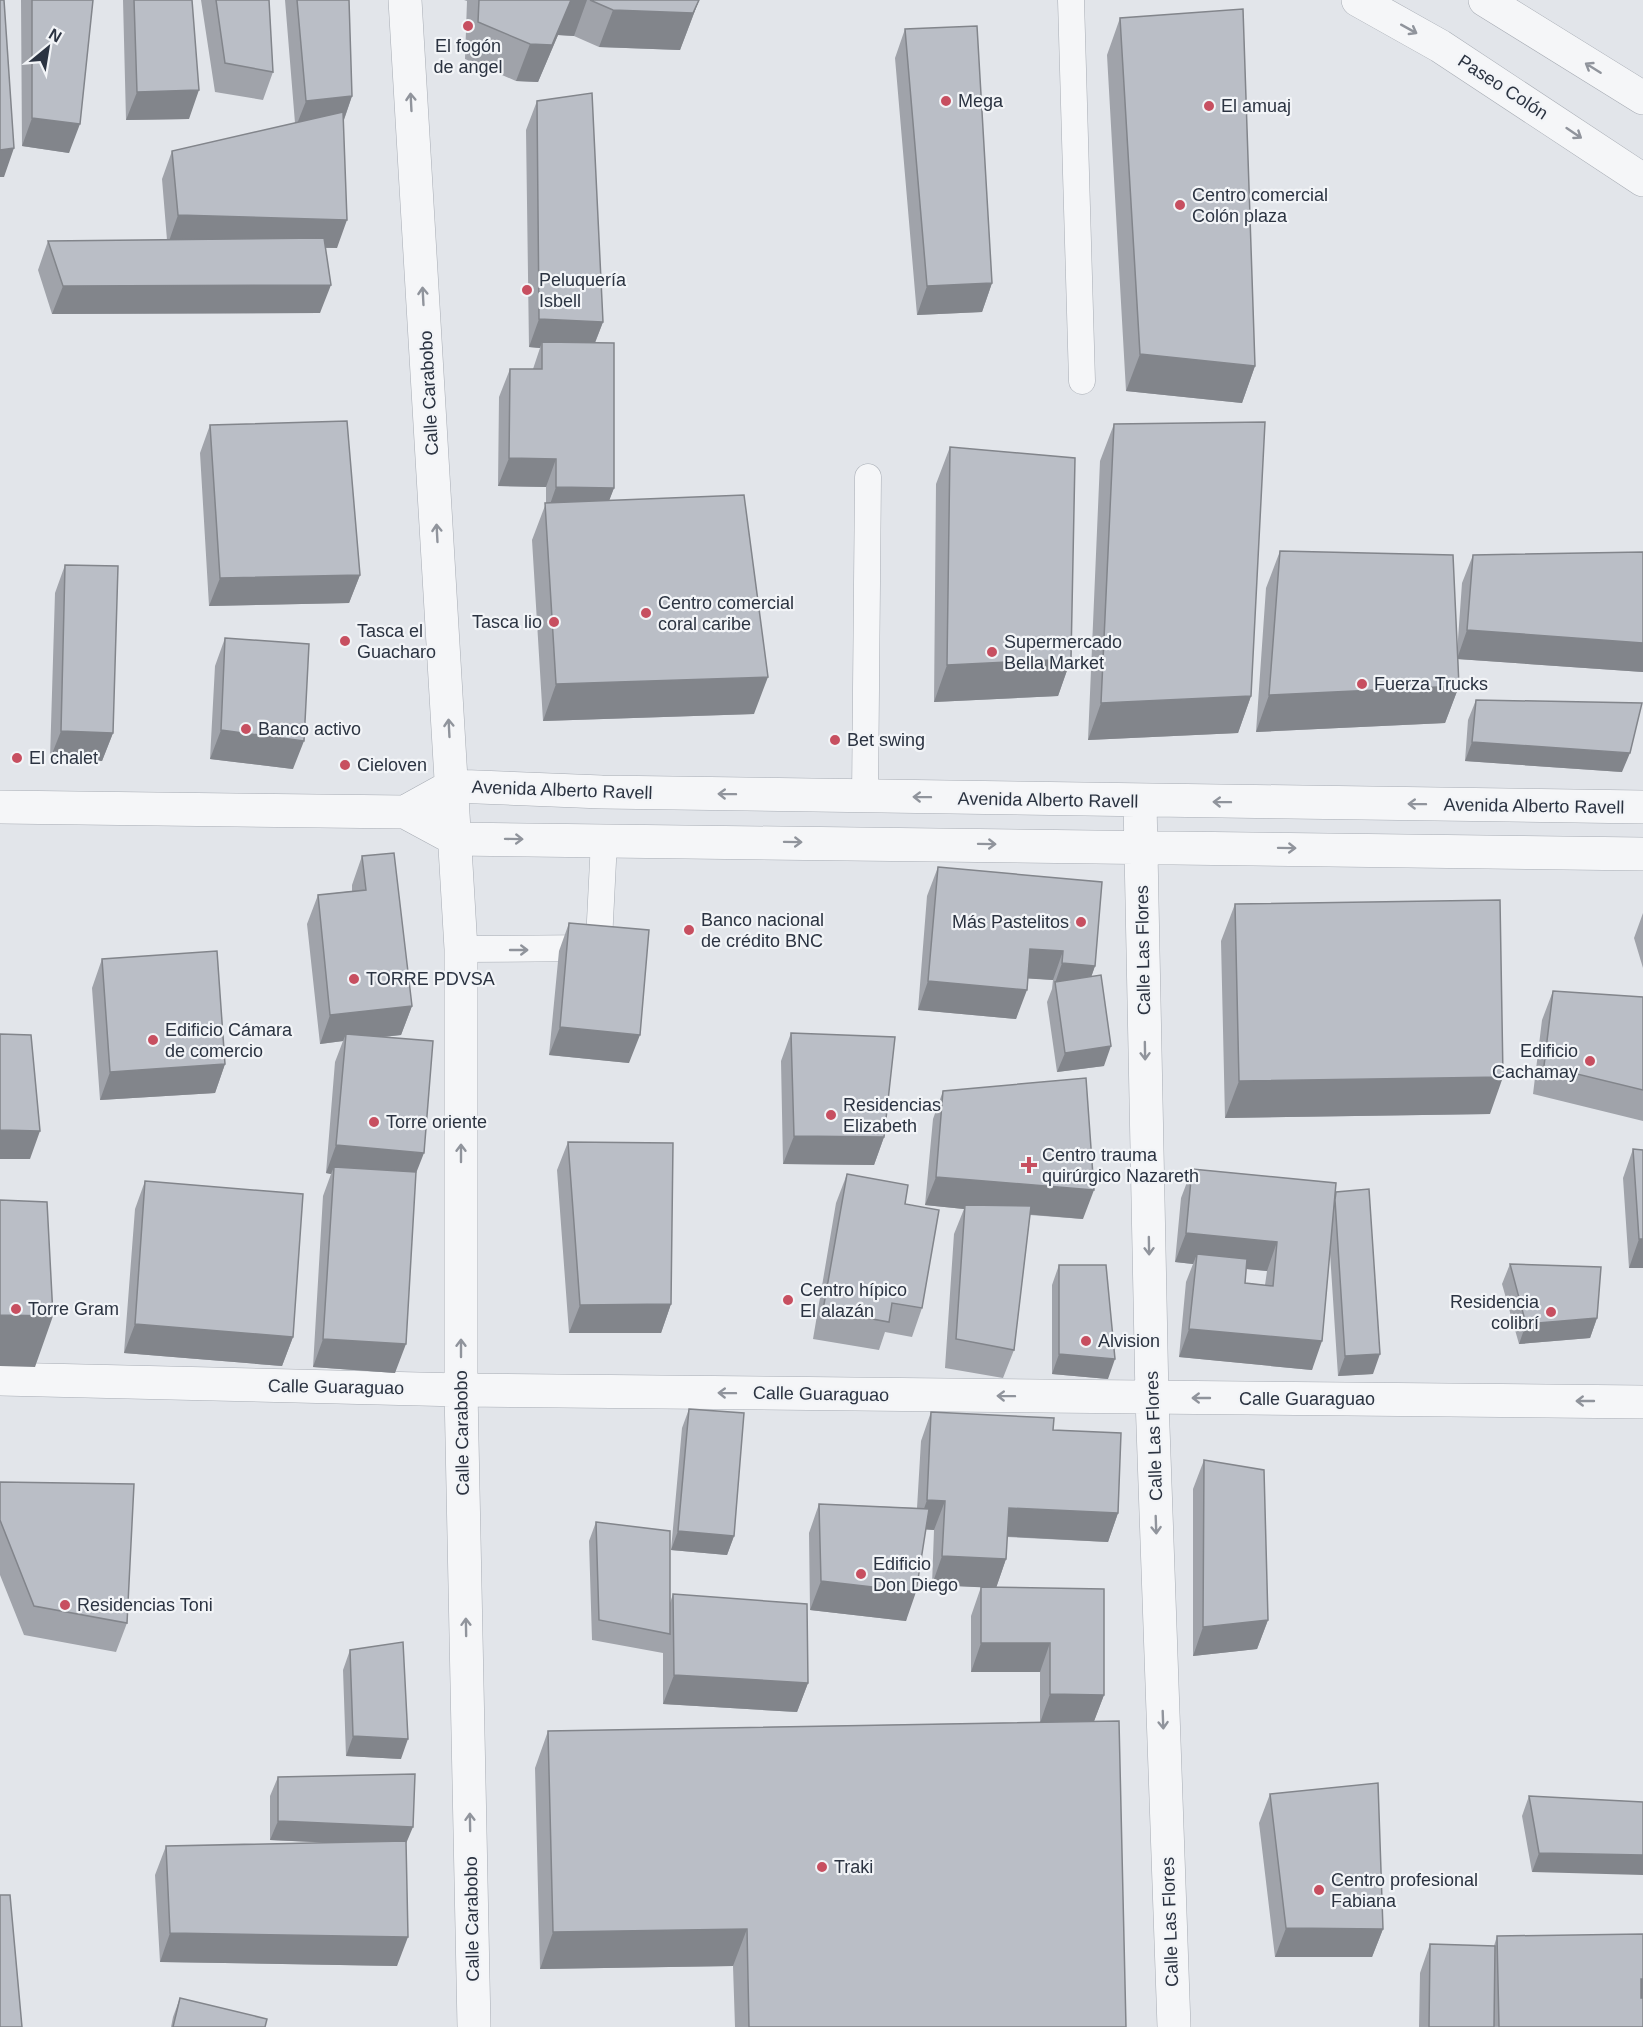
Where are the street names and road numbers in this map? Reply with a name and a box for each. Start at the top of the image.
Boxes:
street label: Paseo Colón [1454,51,1552,123]
street label: Calle Carabobo [416,330,442,456]
street label: Avenida Alberto Ravell [471,777,653,803]
street label: Avenida Alberto Ravell [957,788,1139,812]
street label: Avenida Alberto Ravell [1443,794,1625,818]
street label: Calle Las Flores [1132,885,1154,1015]
street label: Calle Carabobo [451,1370,473,1496]
street label: Calle Las Flores [1142,1371,1166,1501]
street label: Calle Guaraguao [268,1376,404,1398]
street label: Calle Guaraguao [753,1383,889,1405]
street label: Calle Guaraguao [1239,1389,1375,1409]
street label: Calle Carabobo [461,1856,483,1982]
street label: Calle Las Flores [1158,1857,1182,1987]

